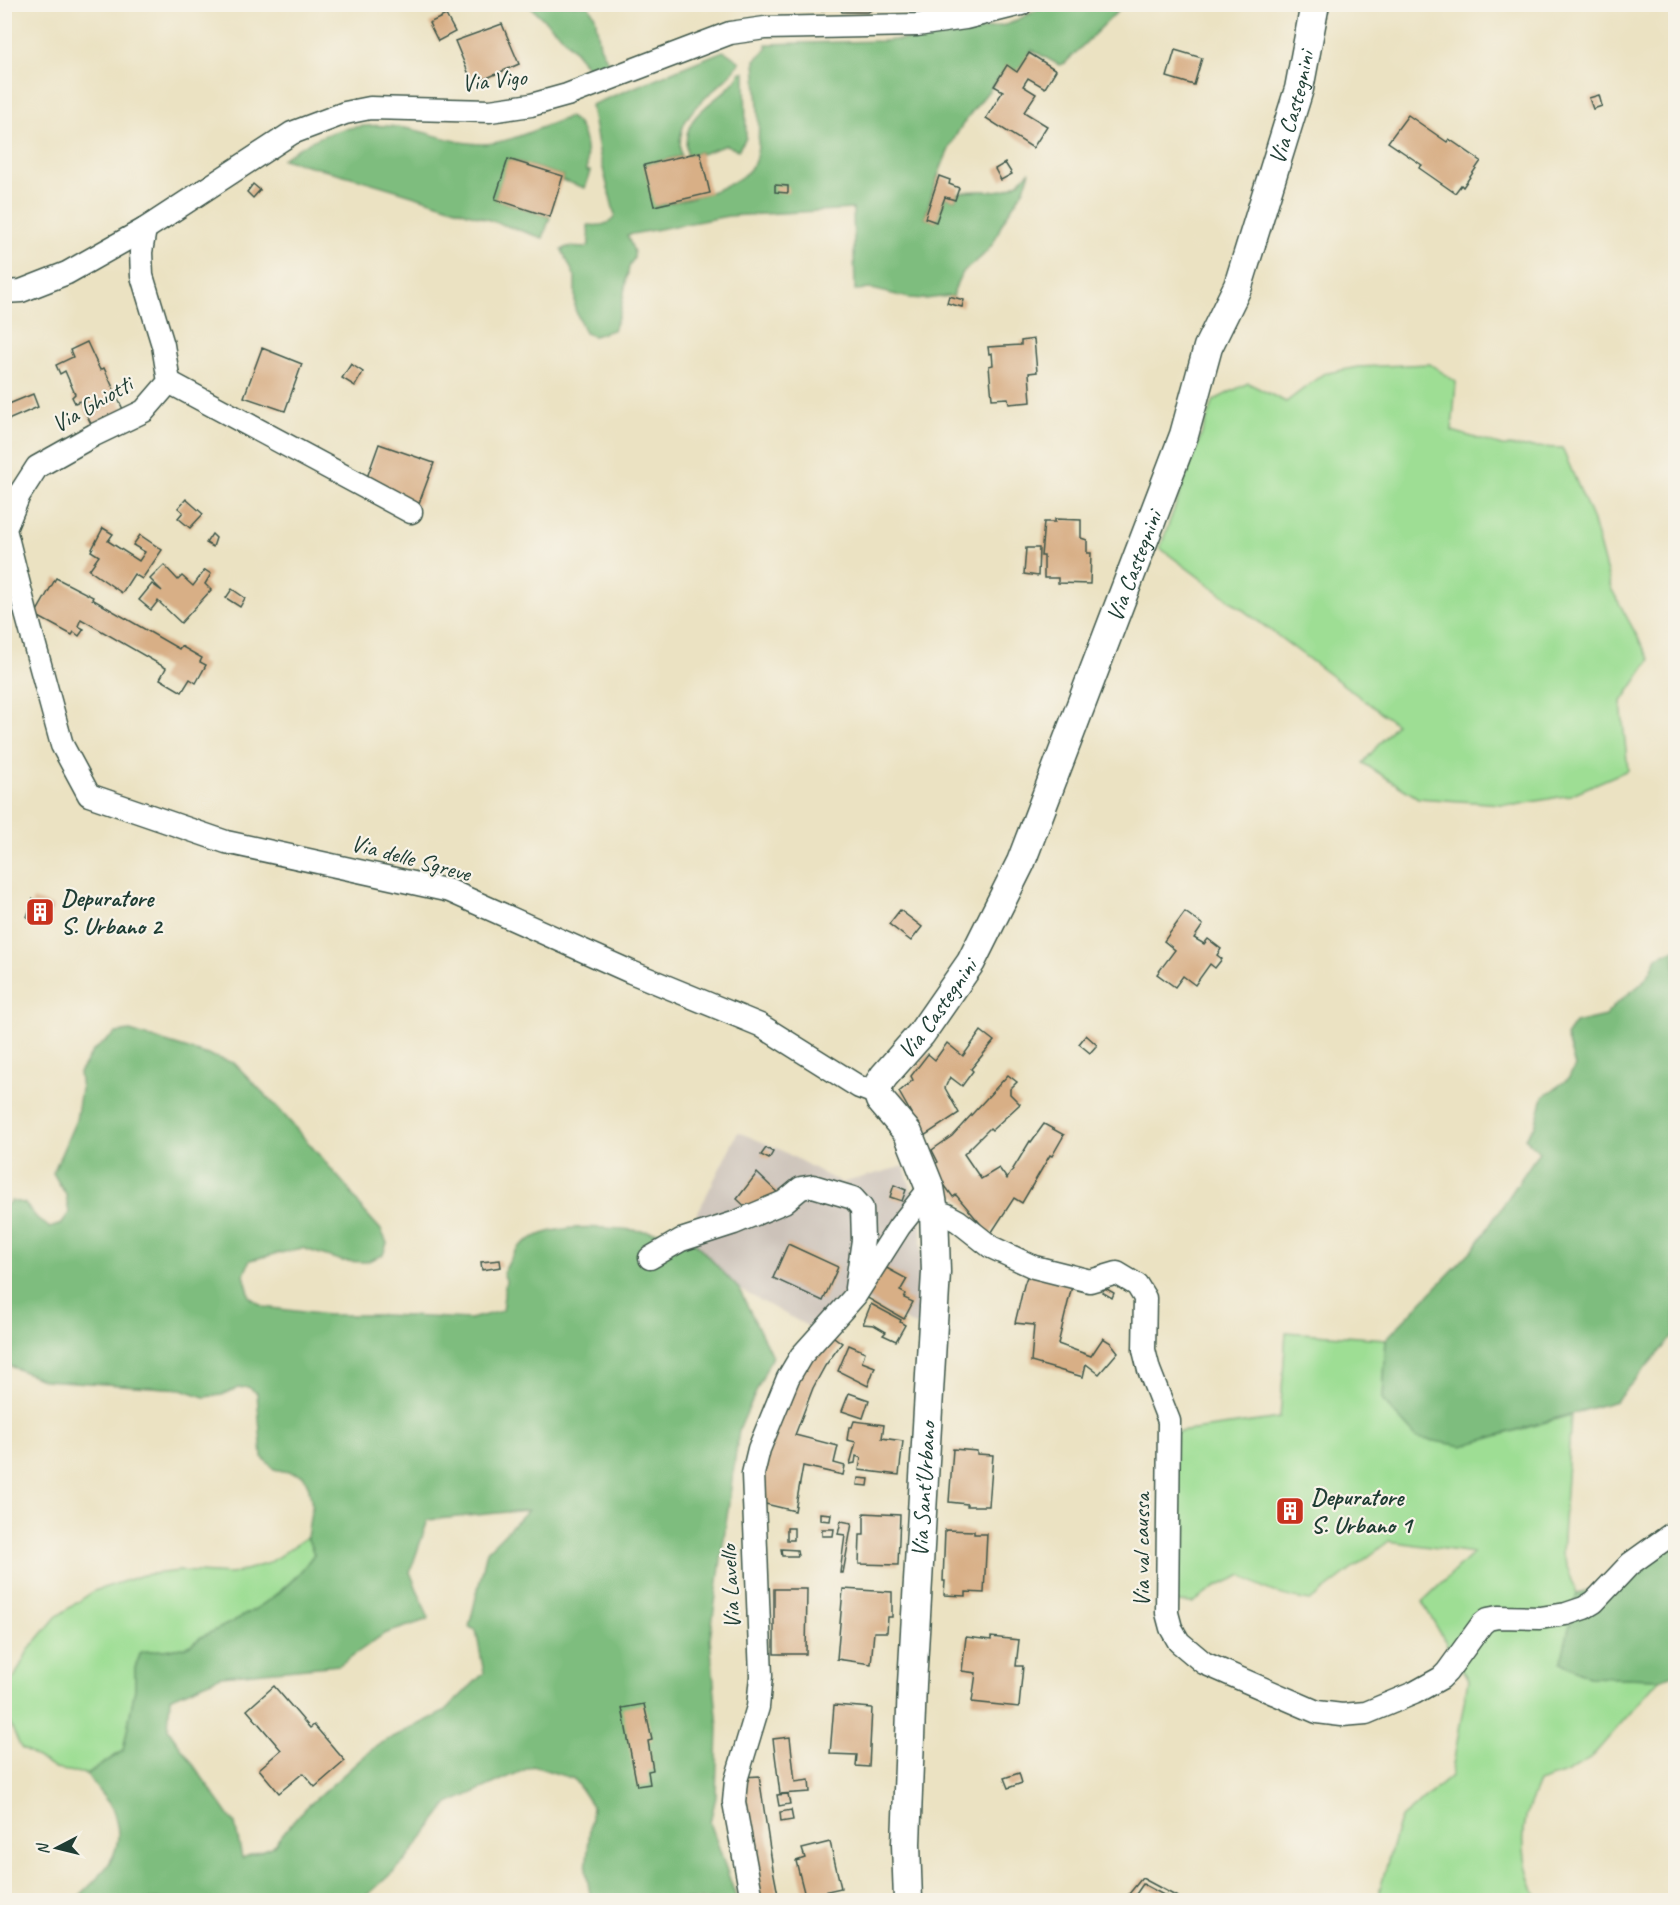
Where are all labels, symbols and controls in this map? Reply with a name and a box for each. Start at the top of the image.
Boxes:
street label: Via Castegnini [1262,45,1321,168]
street label: Via Vigo [460,62,529,98]
street label: Via Ghiotti [46,368,140,439]
street label: Via Castegnini [1099,503,1170,626]
street label: Via delle Sgreve [348,828,476,889]
place label: Depuratore S. Urbano 2 [61,883,164,941]
building icon: Depuratore S. Urbano 2 [24,896,56,928]
street label: Via Castegnini [891,950,986,1065]
street label: Via Sant'Urbano [904,1418,942,1558]
place label: Depuratore S. Urbano 1 [1311,1482,1415,1540]
street label: Via val caussa [1126,1491,1156,1607]
building icon: Depuratore S. Urbano 1 [1274,1495,1306,1527]
street label: Via Lavello [713,1542,747,1630]
north arrow [27,1818,87,1878]
text: N [32,1841,54,1856]

